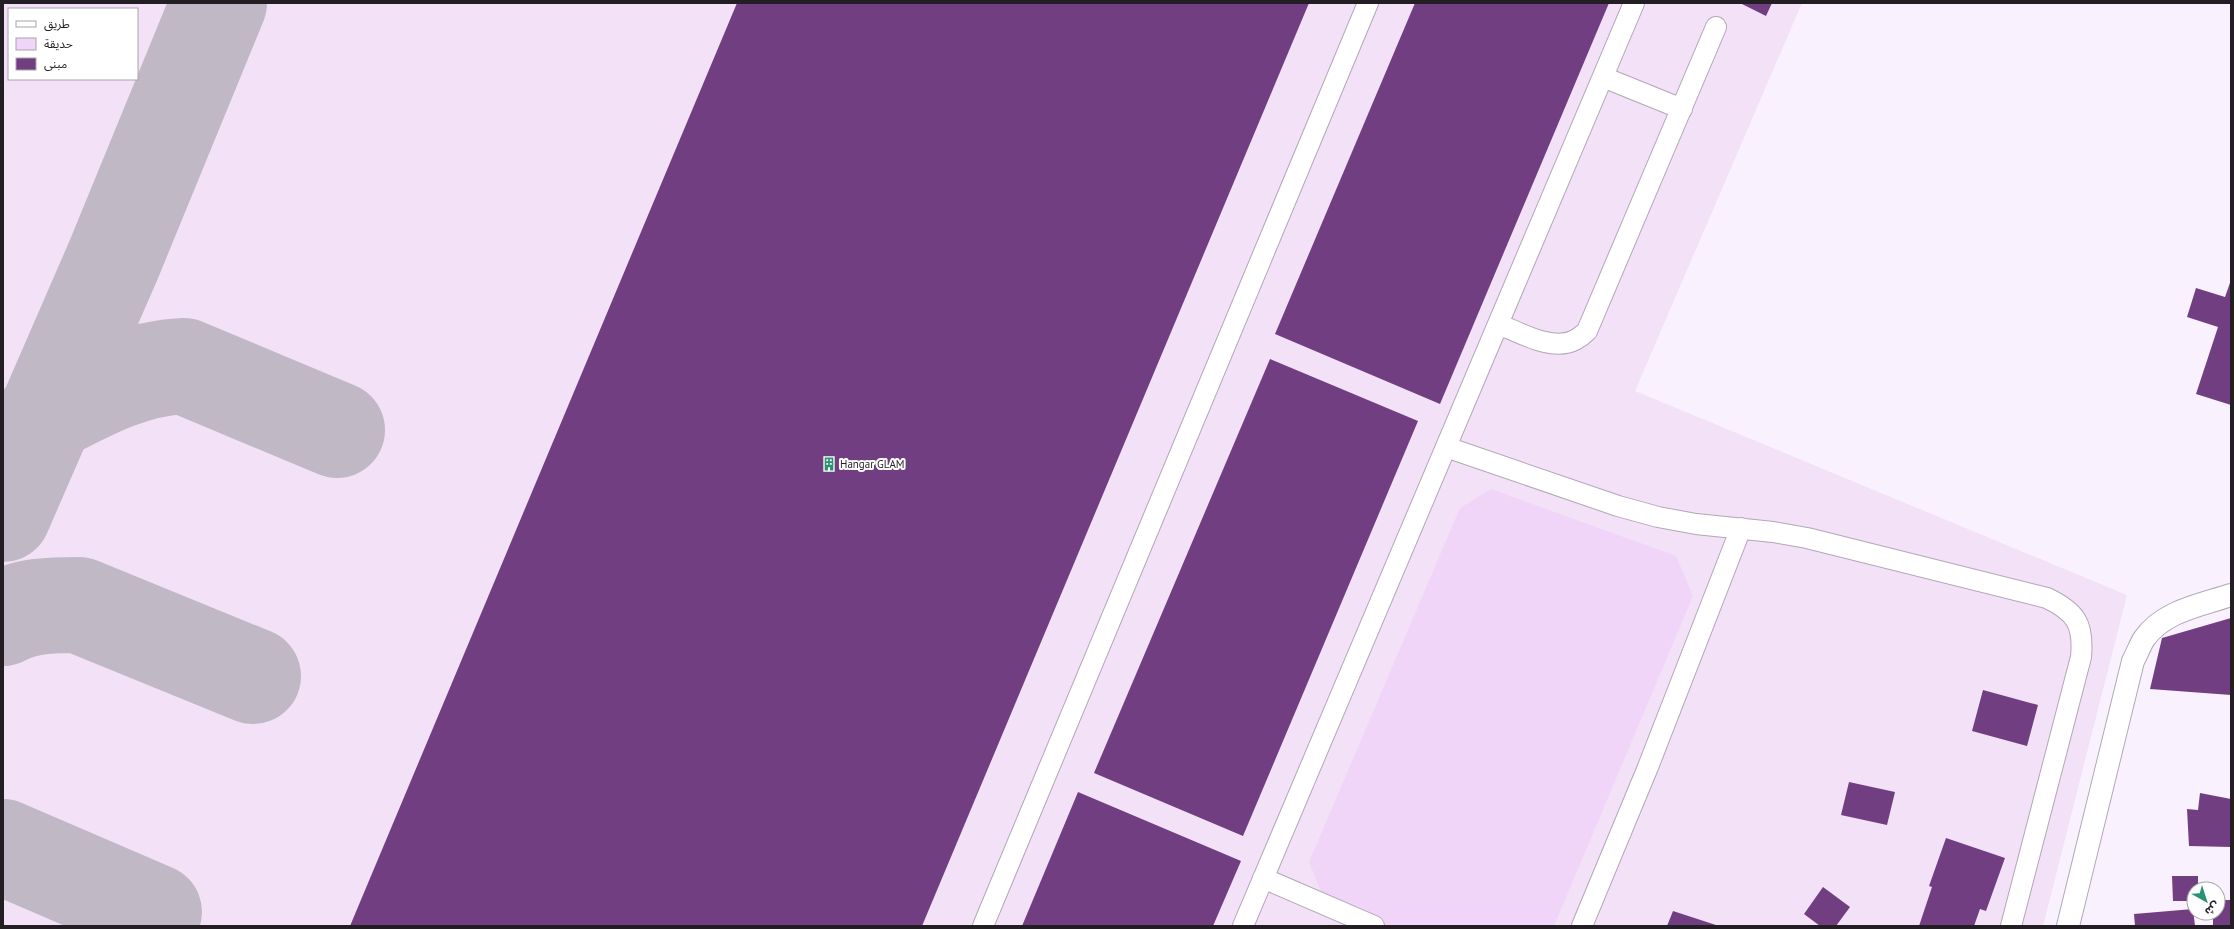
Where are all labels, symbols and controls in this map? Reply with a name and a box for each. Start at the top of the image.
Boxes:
legend [8,8,138,80]
text: طريق [44,16,70,32]
text: حديقة [44,36,73,51]
text: مبنى [44,56,67,71]
building icon: Hangar GLAM [821,456,837,472]
place label: Hangar GLAM [840,457,905,471]
north arrow [2186,881,2226,921]
text: ش [2202,899,2223,919]

